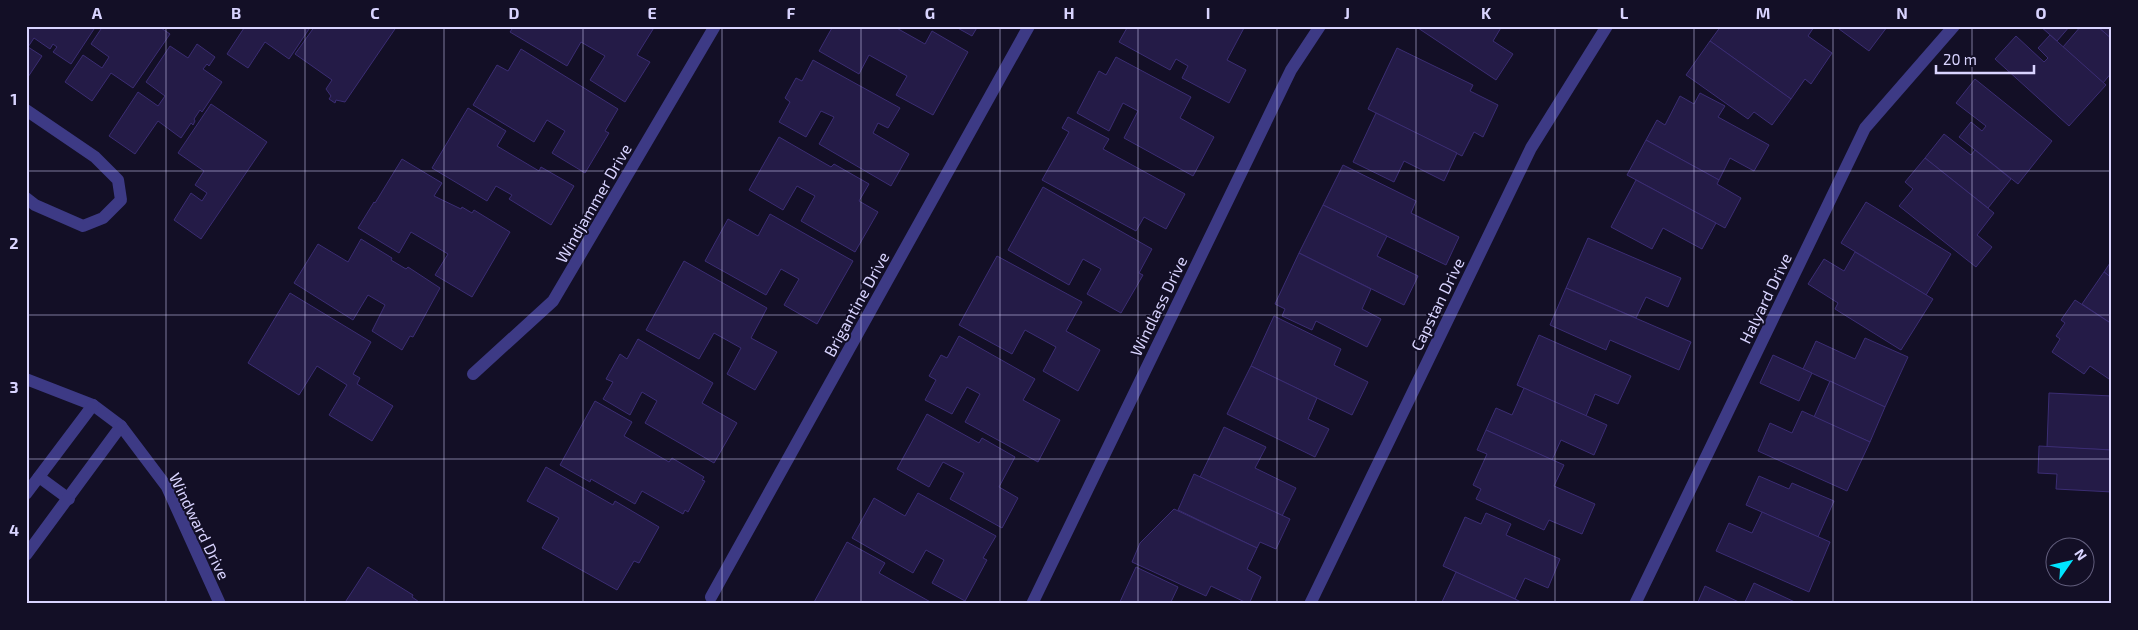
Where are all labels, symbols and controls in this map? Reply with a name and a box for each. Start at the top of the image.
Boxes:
text: A [92,3,103,22]
text: B [231,3,241,22]
text: C [370,3,380,22]
text: D [509,3,520,22]
text: E [647,3,657,22]
text: F [787,3,796,22]
text: G [925,3,935,22]
text: H [1063,3,1075,22]
text: I [1206,3,1210,22]
text: J [1344,3,1350,22]
text: K [1481,3,1492,22]
text: L [1620,3,1629,22]
text: M [1756,3,1770,22]
text: N [1896,3,1908,22]
text: O [2035,3,2047,22]
scale bar [1936,42,2033,74]
text: 20 m [1943,50,1977,68]
text: 1 [11,89,17,108]
street label: Windjammer Drive [551,140,636,267]
text: 2 [9,233,19,252]
street label: Brigantine Drive [819,248,893,360]
street label: Halyard Drive [1735,250,1795,346]
street label: Windlass Drive [1126,253,1190,359]
street label: Capstan Drive [1406,254,1468,354]
text: 3 [9,377,19,396]
street label: Windward Drive [166,469,234,583]
text: 4 [9,520,19,539]
north arrow [2046,538,2096,588]
text: N [2071,546,2091,563]

